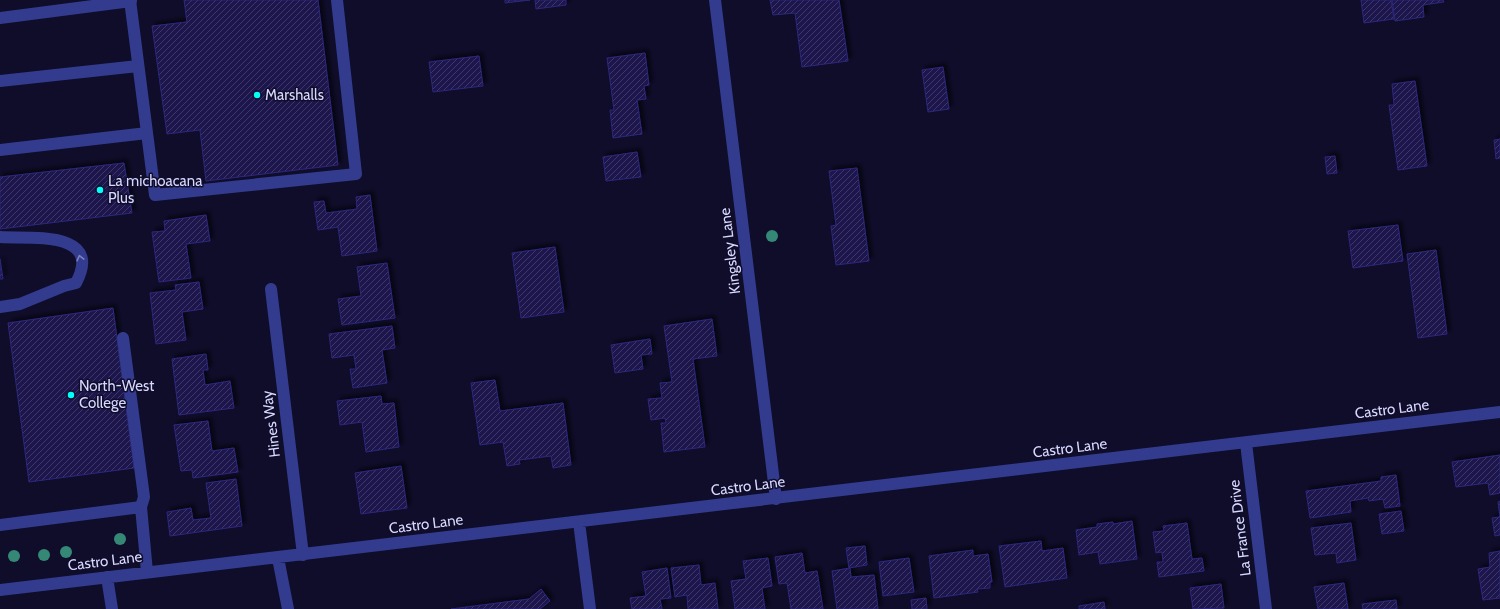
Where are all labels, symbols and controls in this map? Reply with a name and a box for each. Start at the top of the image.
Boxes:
place label: Marshalls [265,86,324,104]
marker: Marshalls [252,90,262,100]
place label: La michoacana Plus [108,172,203,207]
marker: La michoacana Plus [95,185,105,195]
street label: Kingsley Lane [716,206,744,295]
one-way arrow [77,254,85,261]
place label: North-West College [79,377,154,412]
street label: Hines Way [258,389,284,459]
marker: North-West College [66,390,76,400]
street label: Castro Lane [1354,395,1430,422]
street label: Castro Lane [1032,434,1108,461]
street label: Castro Lane [710,472,786,499]
street label: La France Drive [1225,479,1255,577]
street label: Castro Lane [388,510,464,537]
street label: Castro Lane [67,547,143,574]

